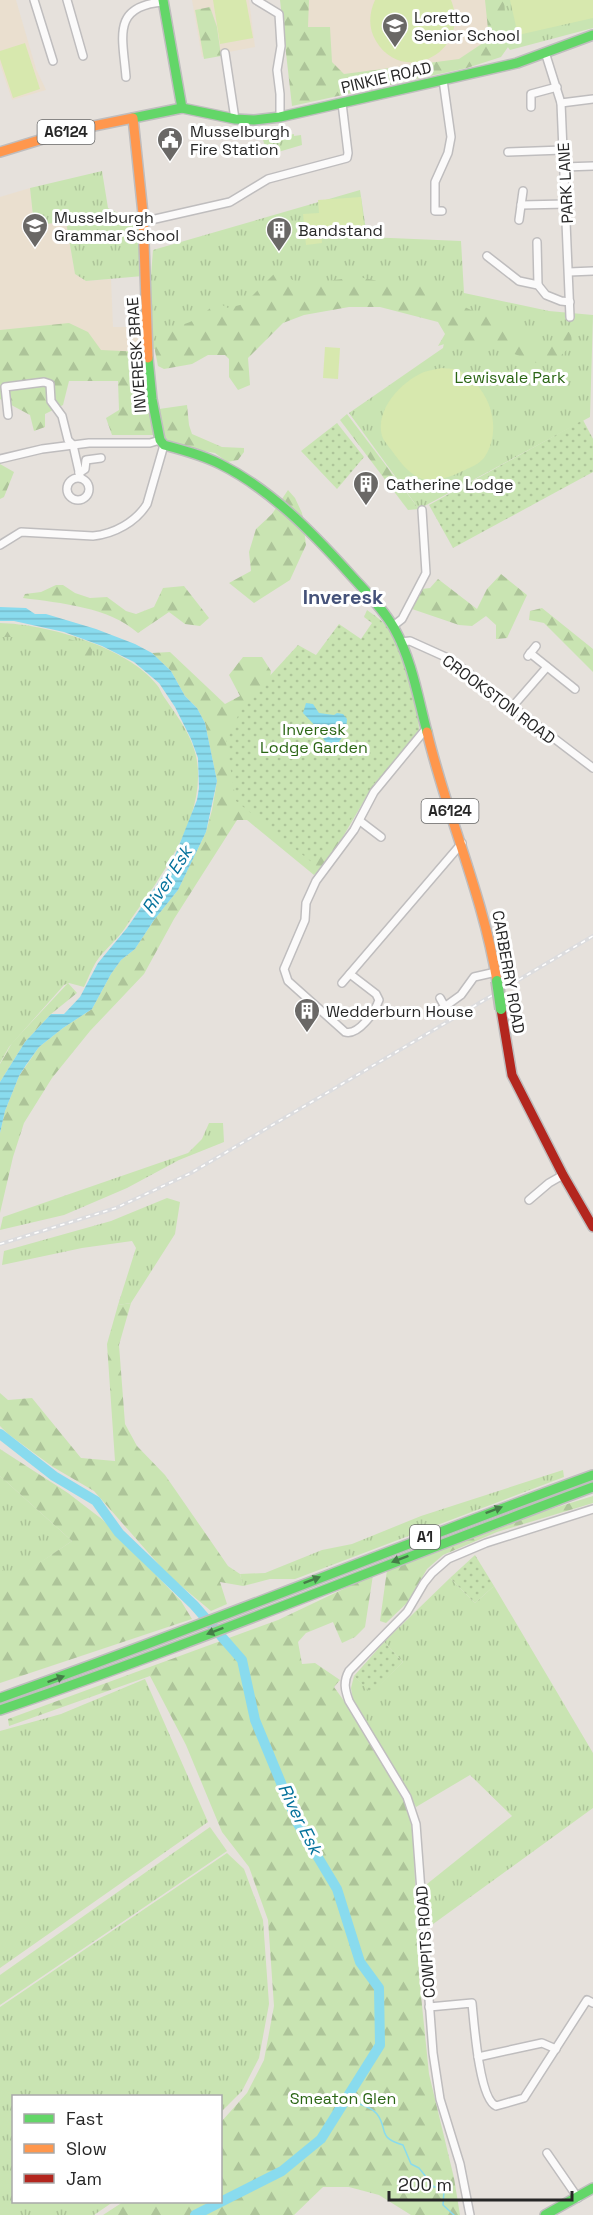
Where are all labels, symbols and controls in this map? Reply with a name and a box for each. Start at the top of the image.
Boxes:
place label: Loretto Senior School [414,7,520,46]
school or university icon: Loretto Senior School [380,11,410,49]
street label: PINKIE ROAD [339,57,433,98]
road number: A6124 [38,120,94,144]
place label: Musselburgh Fire Station [190,121,290,160]
public building icon: Musselburgh Fire Station [155,125,185,163]
street label: PARK LANE [553,142,578,224]
place label: Musselburgh Grammar School [54,207,179,246]
school or university icon: Musselburgh Grammar School [20,211,50,249]
building icon: Bandstand [264,215,294,253]
place label: Bandstand [298,220,383,241]
street label: INVERESK BRAE [122,296,151,414]
park label: Lewisvale Park [454,367,566,388]
building icon: Catherine Lodge [351,469,381,507]
place label: Catherine Lodge [386,474,514,495]
district label: Inveresk [303,584,383,610]
street label: CROOKSTON ROAD [438,650,560,749]
park label: Inveresk Lodge Garden [260,719,368,758]
road number: A6124 [422,799,478,823]
water label: River Esk [136,839,198,918]
street label: CARBERRY ROAD [487,909,530,1035]
building icon: Wedderburn House [292,996,322,1034]
place label: Wedderburn House [326,1001,474,1022]
one-way arrow [486,1505,504,1515]
road number: A1 [410,1525,440,1549]
one-way arrow [391,1554,409,1564]
one-way arrow [304,1575,322,1585]
one-way arrow [206,1627,224,1636]
one-way arrow [47,1674,65,1684]
water label: River Esk [273,1779,329,1860]
street label: COWPITS ROAD [411,1885,440,1999]
park label: Smeaton Glen [290,2088,396,2109]
legend [12,2095,222,2203]
text: Fast [66,2107,103,2130]
text: Slow [66,2137,107,2160]
scale bar [389,2164,572,2202]
text: Jam [66,2167,102,2190]
text: 200 m [398,2173,452,2196]

